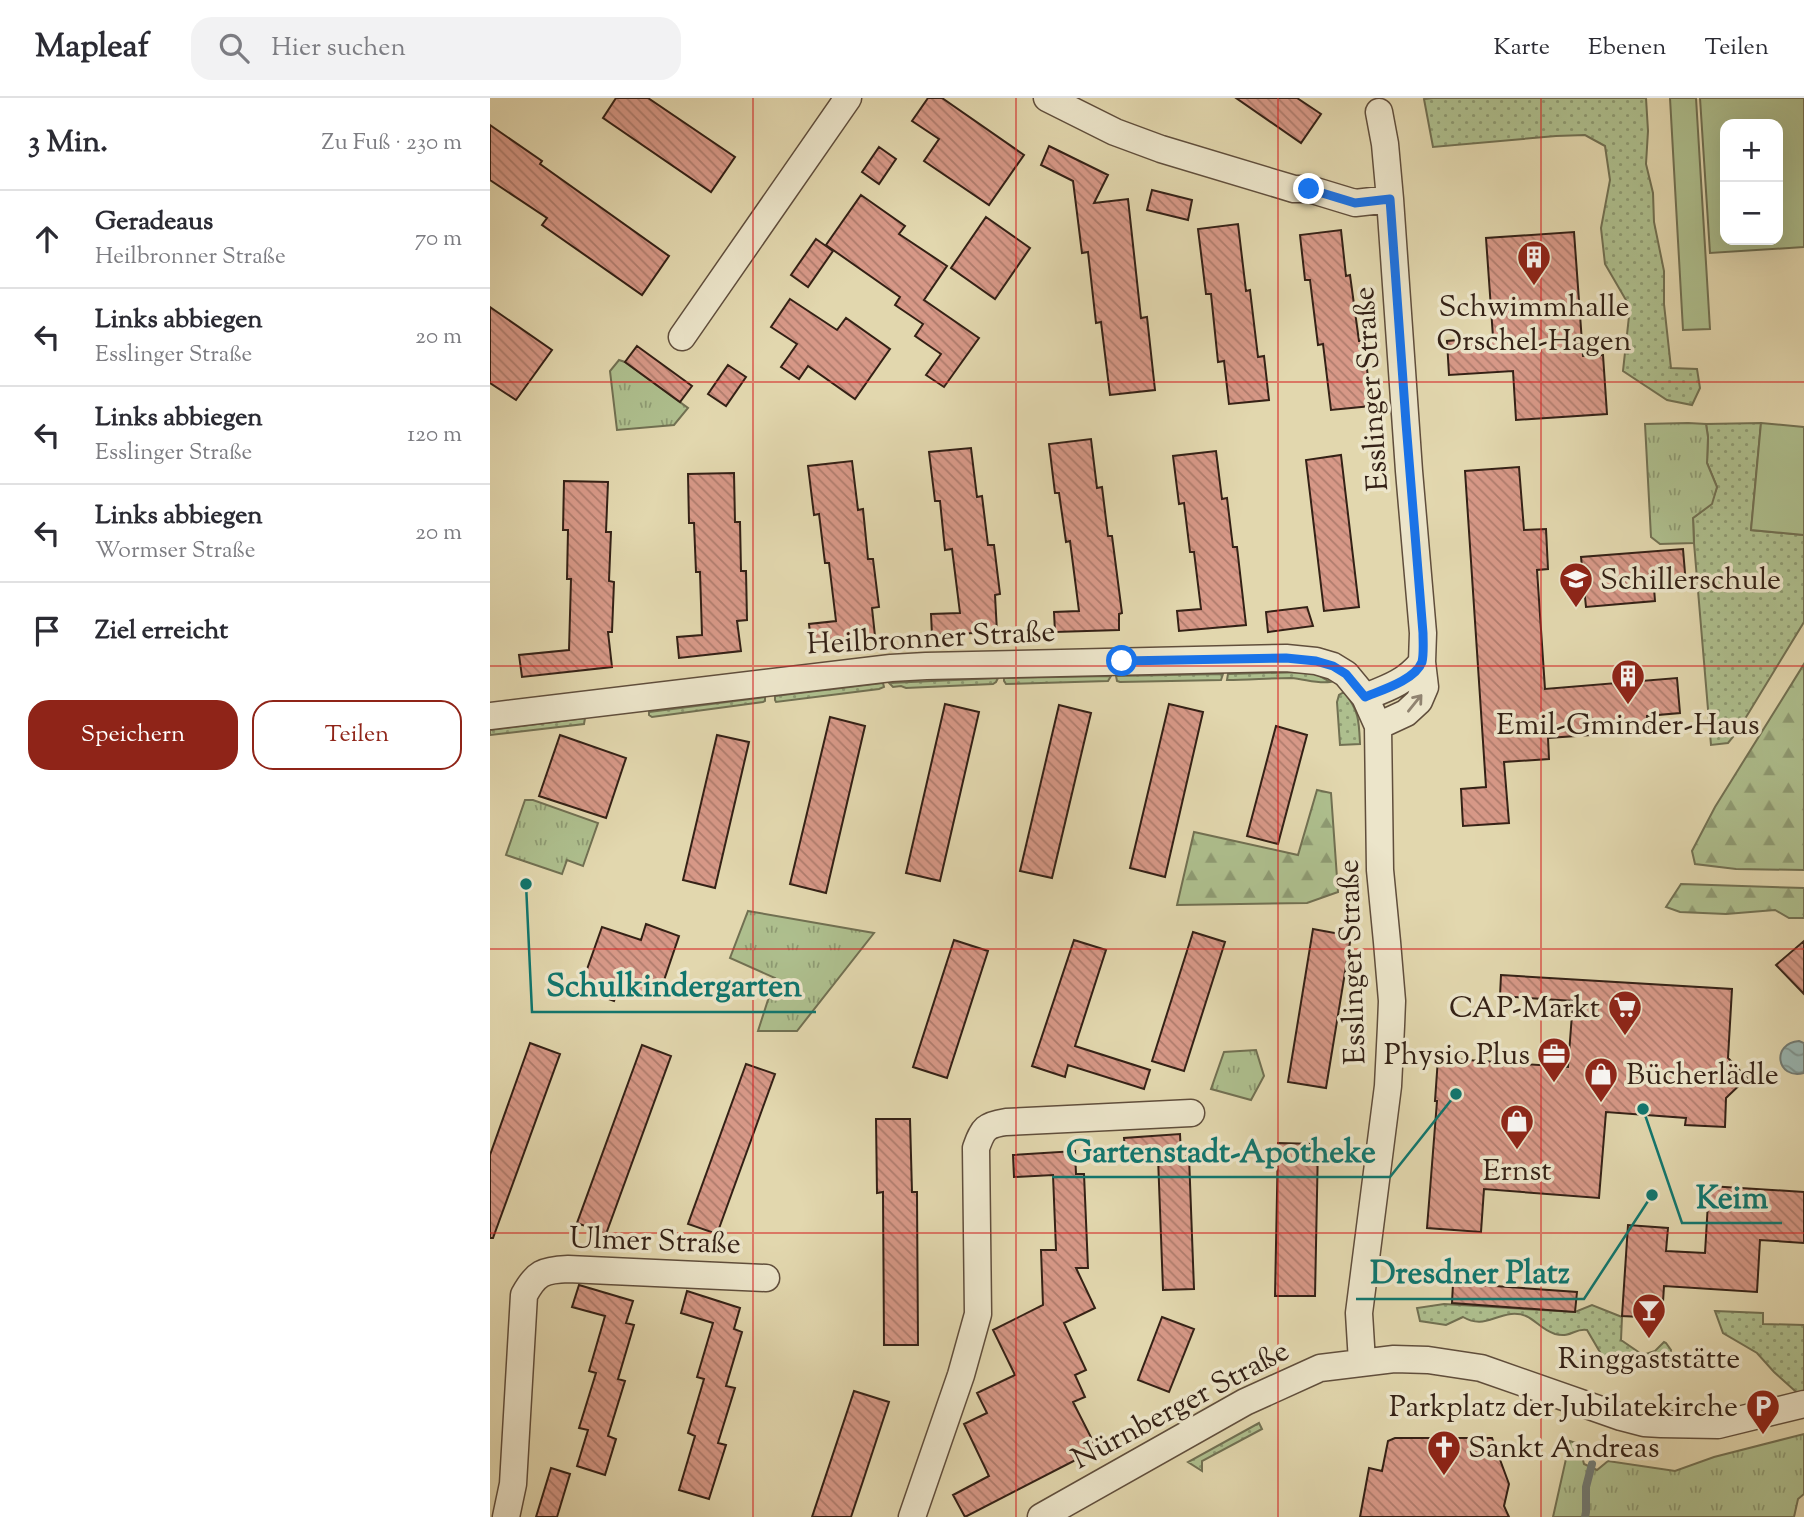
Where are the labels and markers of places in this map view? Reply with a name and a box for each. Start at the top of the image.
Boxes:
building icon: Schwimmhalle Orschel-Hagen [1515,238,1553,287]
place label: Schwimmhalle Orschel-Hagen [1437,287,1632,364]
school or university icon: Schillerschule [1557,560,1595,609]
place label: Schillerschule [1600,560,1781,603]
building icon: Emil-Gminder-Haus [1609,657,1647,706]
place label: Emil-Gminder-Haus [1496,705,1760,748]
callout: Schulkindergarten [532,959,816,1012]
place label: CAP-Markt [1449,988,1600,1031]
supermarket icon: CAP-Markt [1606,988,1644,1037]
place label: Physio Plus [1384,1035,1530,1078]
office icon: Physio Plus [1535,1035,1573,1084]
shop icon: Bücherlädle [1582,1055,1620,1104]
place label: Bücherlädle [1626,1055,1779,1098]
shop icon: Ernst [1498,1102,1536,1151]
callout: Gartenstadt-Apotheke [1052,1124,1390,1177]
place label: Ernst [1482,1151,1552,1194]
callout: Keim [1682,1170,1782,1223]
callout: Dresdner Platz [1356,1246,1584,1299]
bar icon: Ringgaststätte [1630,1291,1668,1340]
place label: Ringgaststätte [1558,1339,1740,1382]
place label: Parkplatz der Jubilatekirche [1389,1387,1738,1430]
parking icon: Parkplatz der Jubilatekirche [1744,1387,1782,1436]
church icon: Sankt Andreas [1425,1428,1463,1477]
place label: Sankt Andreas [1468,1428,1659,1471]

